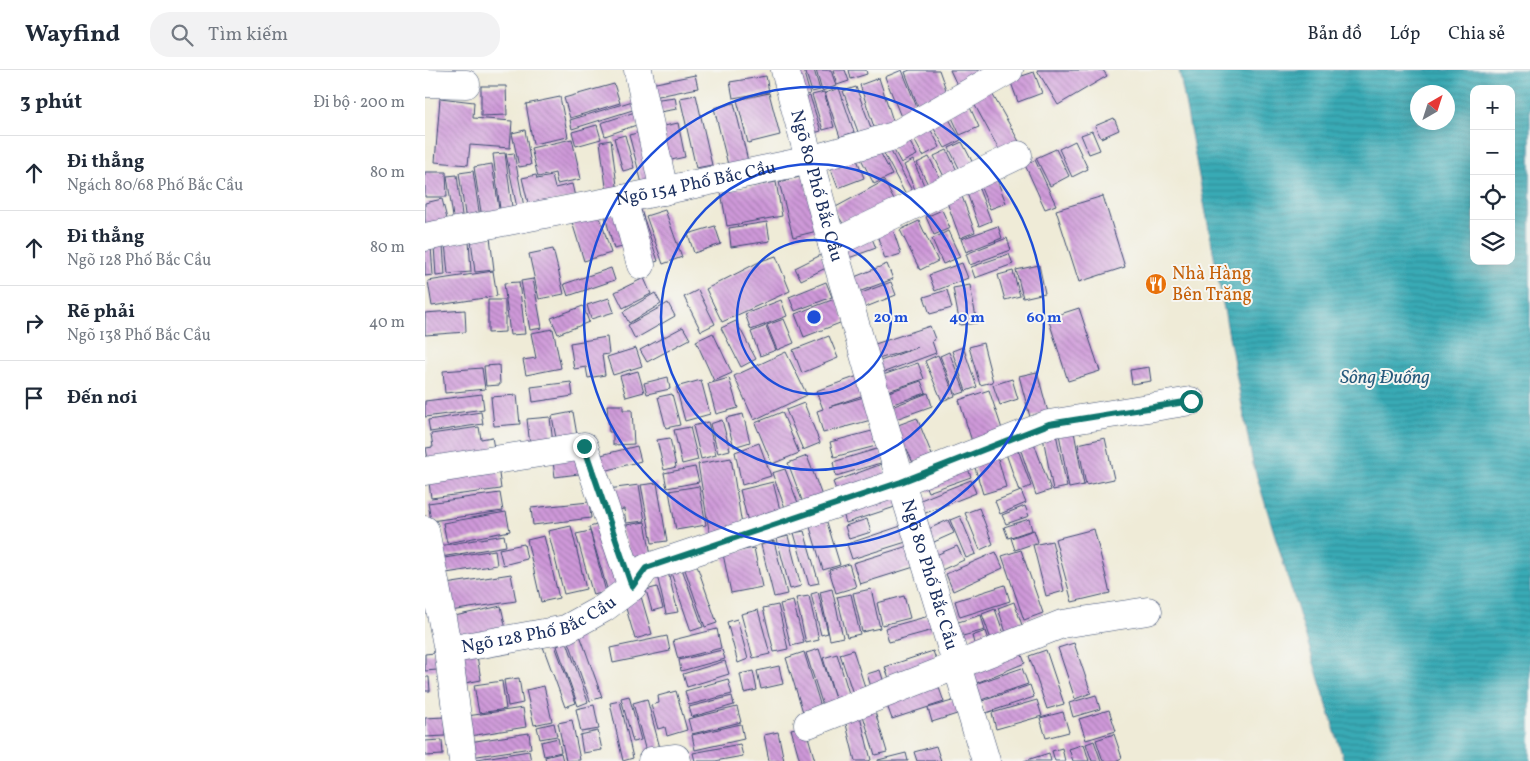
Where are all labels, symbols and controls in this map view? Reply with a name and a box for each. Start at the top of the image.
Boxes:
search box [150,12,500,57]
text: Wayfind [25,18,120,52]
icon: search [168,21,196,49]
text: Tìm kiếm [208,22,288,48]
text: Bản đồ [1308,22,1362,47]
text: Lớp [1390,22,1420,47]
text: Chia sẻ [1448,22,1505,47]
north arrow [1410,85,1455,130]
map controls [1470,85,1515,265]
button: + [1470,85,1515,130]
text: 3 phút [20,88,82,117]
text: Đi bộ · 200 m [313,92,405,114]
street label: Ngõ 80 Phố Bắc Cầu [784,107,849,265]
button: − [1470,130,1515,175]
text: Đi thẳng [67,149,144,175]
street label: Ngõ 154 Phố Bắc Cầu [614,155,778,213]
icon: ahead [20,159,48,187]
text: 80 m [370,162,405,184]
text: Ngách 80/68 Phố Bắc Cầu [67,175,243,197]
button: locate [1470,175,1515,220]
button: layers [1470,220,1515,265]
text: Đi thẳng [67,224,144,250]
icon: ahead [20,234,48,262]
text: 80 m [370,237,405,259]
text: Ngõ 128 Phố Bắc Cầu [67,250,211,272]
place label: Nhà Hàng Bên Trăng [1172,262,1252,308]
restaurant icon: Nhà Hàng Bên Trăng [1144,272,1168,296]
text: Rẽ phải [67,299,135,325]
centre of rings [805,308,823,326]
text: 20 m [874,308,909,329]
text: 40 m [949,308,985,329]
text: 60 m [1027,308,1062,329]
icon: right [20,309,48,337]
text: 40 m [369,312,405,334]
text: Ngõ 138 Phố Bắc Cầu [67,325,211,347]
water label: Sông Đuống [1340,365,1430,391]
icon: arrive [20,384,48,412]
text: Đến nơi [67,385,137,411]
route start [1180,390,1203,413]
route end [573,435,596,458]
street label: Ngõ 80 Phố Bắc Cầu [895,496,964,653]
street label: Ngõ 128 Phố Bắc Cầu [459,590,622,660]

